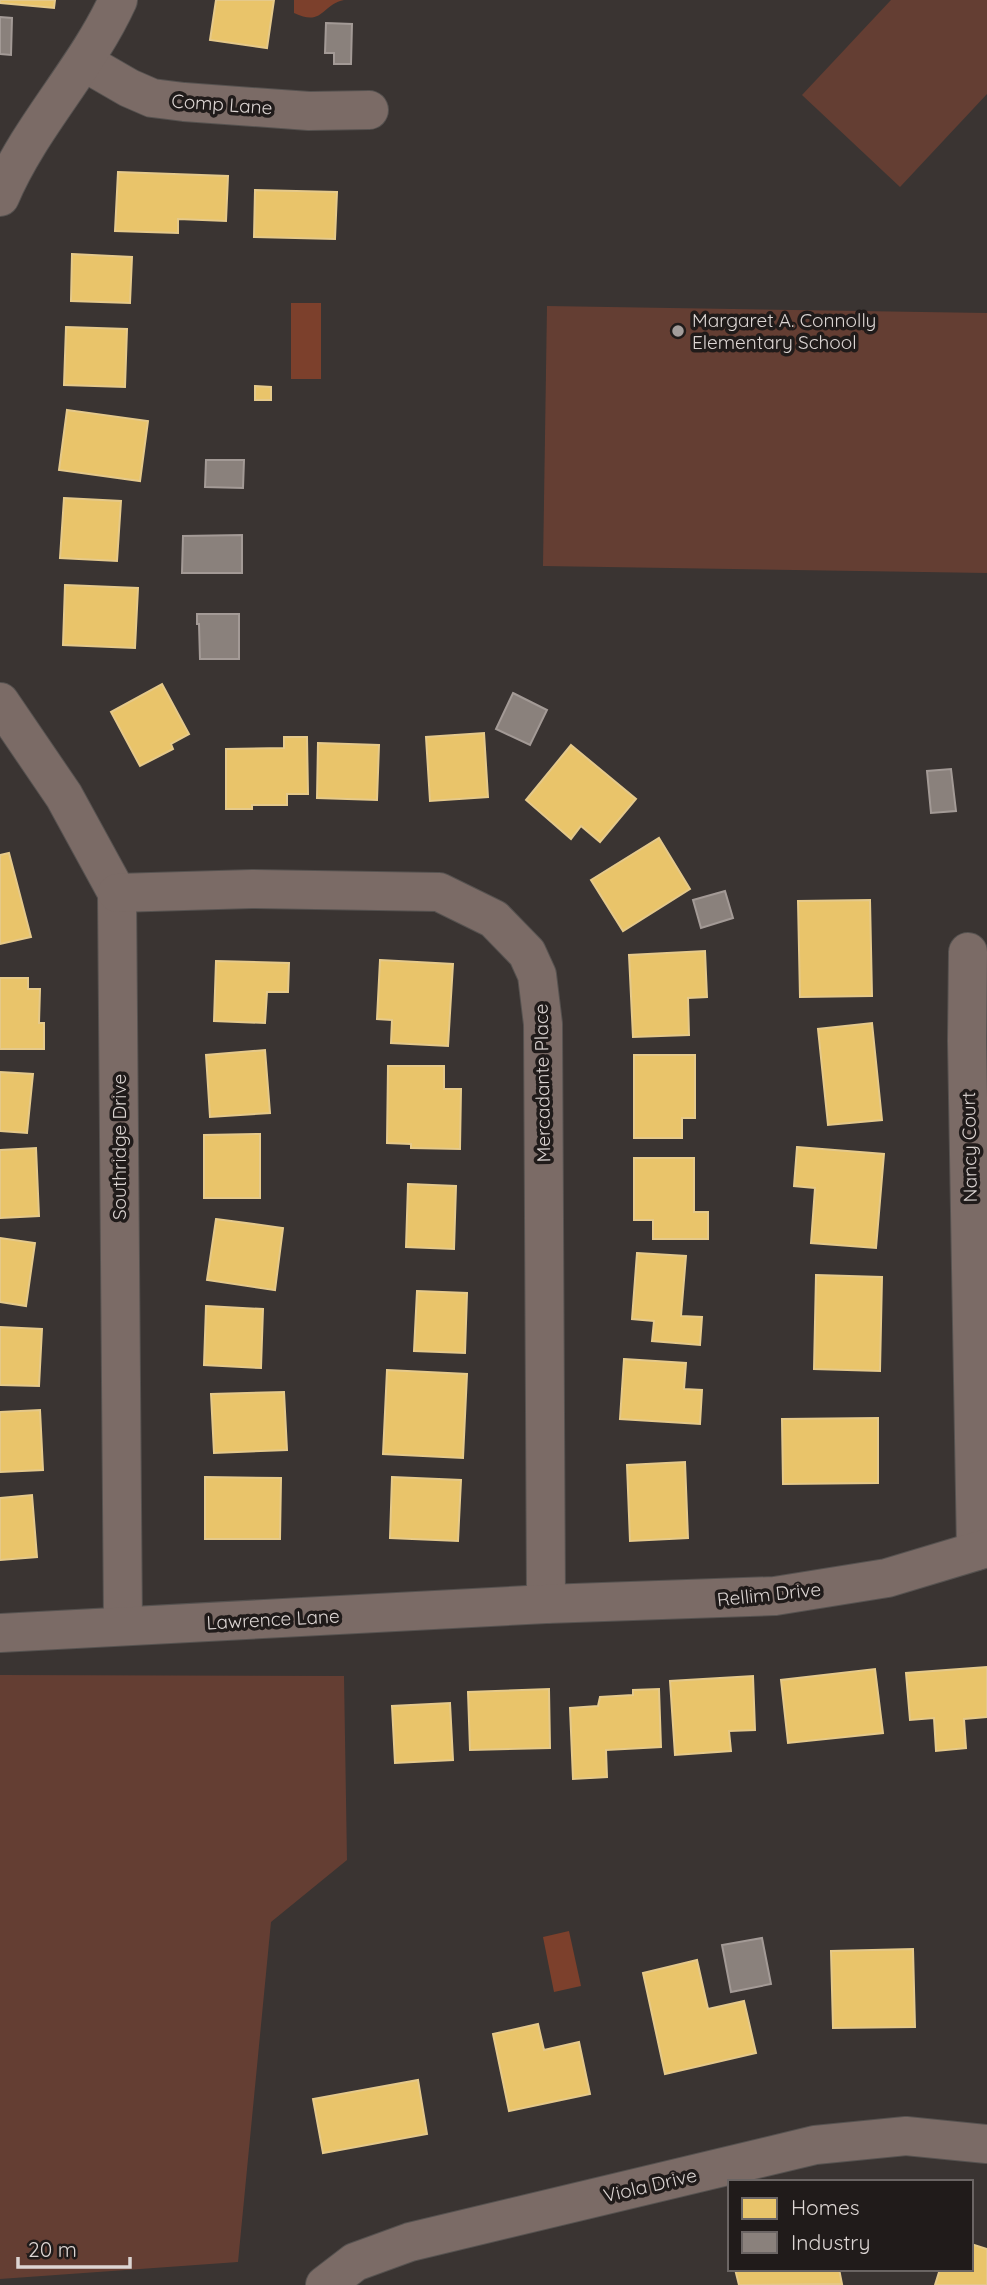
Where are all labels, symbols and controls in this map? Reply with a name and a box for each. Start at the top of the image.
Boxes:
street label: Comp Lane [171,88,273,120]
place label: Margaret A. Connolly Elementary School [692,308,876,354]
marker: Margaret A. Connolly Elementary School [670,323,686,339]
street label: Mercadante Place [529,1003,555,1163]
street label: Southridge Drive [107,1074,131,1220]
street label: Nancy Court [956,1091,982,1203]
street label: Rellim Drive [716,1577,822,1611]
street label: Lawrence Lane [206,1604,340,1634]
street label: Viola Drive [601,2163,699,2207]
legend [728,2180,973,2271]
text: Homes [791,2194,860,2220]
scale bar [18,2226,130,2270]
text: Industry [791,2229,870,2255]
text: 20 m [28,2236,77,2262]

